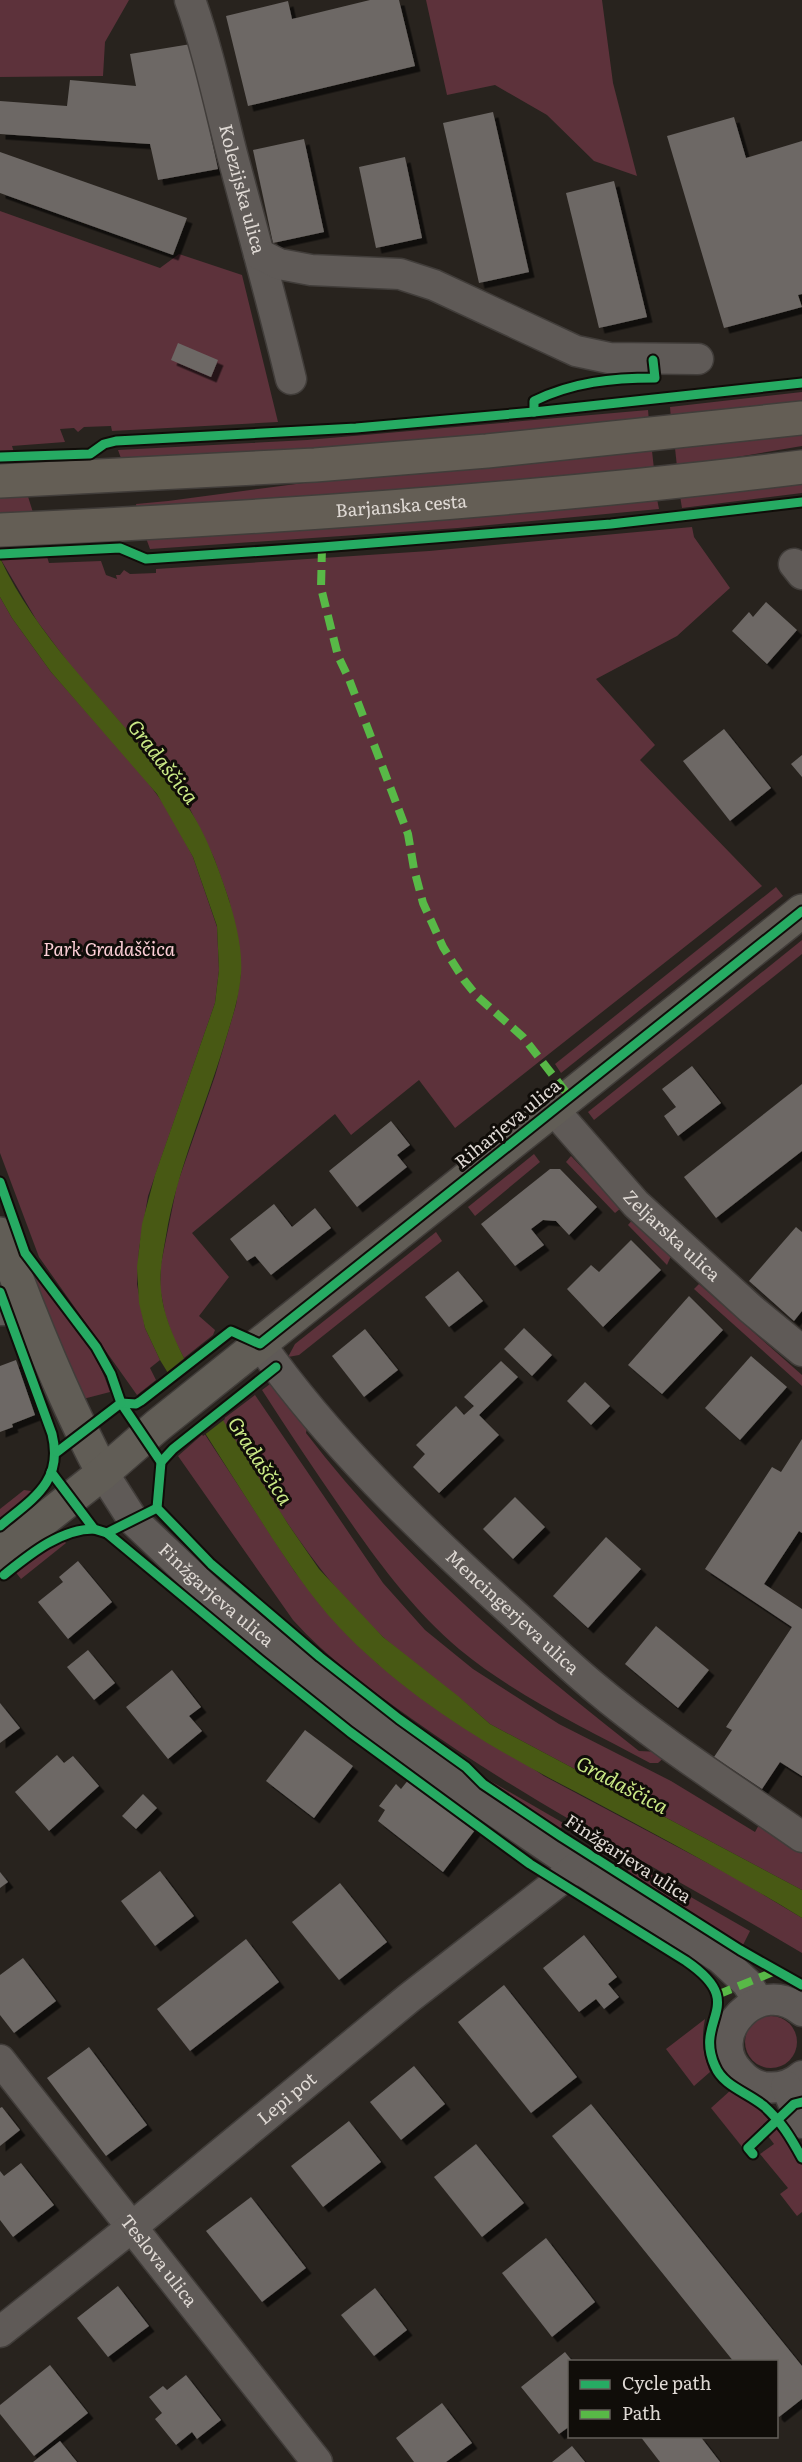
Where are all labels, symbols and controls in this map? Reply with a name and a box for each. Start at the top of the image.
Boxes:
street label: Kolezijska ulica [213,121,273,257]
street label: Barjanska cesta [335,486,468,523]
water label: Gradaščica [122,712,208,810]
park label: Park Gradaščica [43,935,176,962]
street label: Riharjeva ulica [448,1071,566,1174]
street label: Zeljarska ulica [618,1183,728,1287]
water label: Gradaščica [222,1410,302,1511]
street label: Finžgarjeva ulica [153,1536,281,1653]
street label: Mencingerjeva ulica [440,1543,586,1680]
water label: Gradaščica [572,1746,675,1820]
street label: Finžgarjeva ulica [560,1807,698,1909]
street label: Lepi pot [251,2064,322,2130]
street label: Teslova ulica [115,2208,205,2312]
legend [568,2360,778,2438]
text: Cycle path [622,2369,711,2396]
text: Path [622,2399,661,2426]

